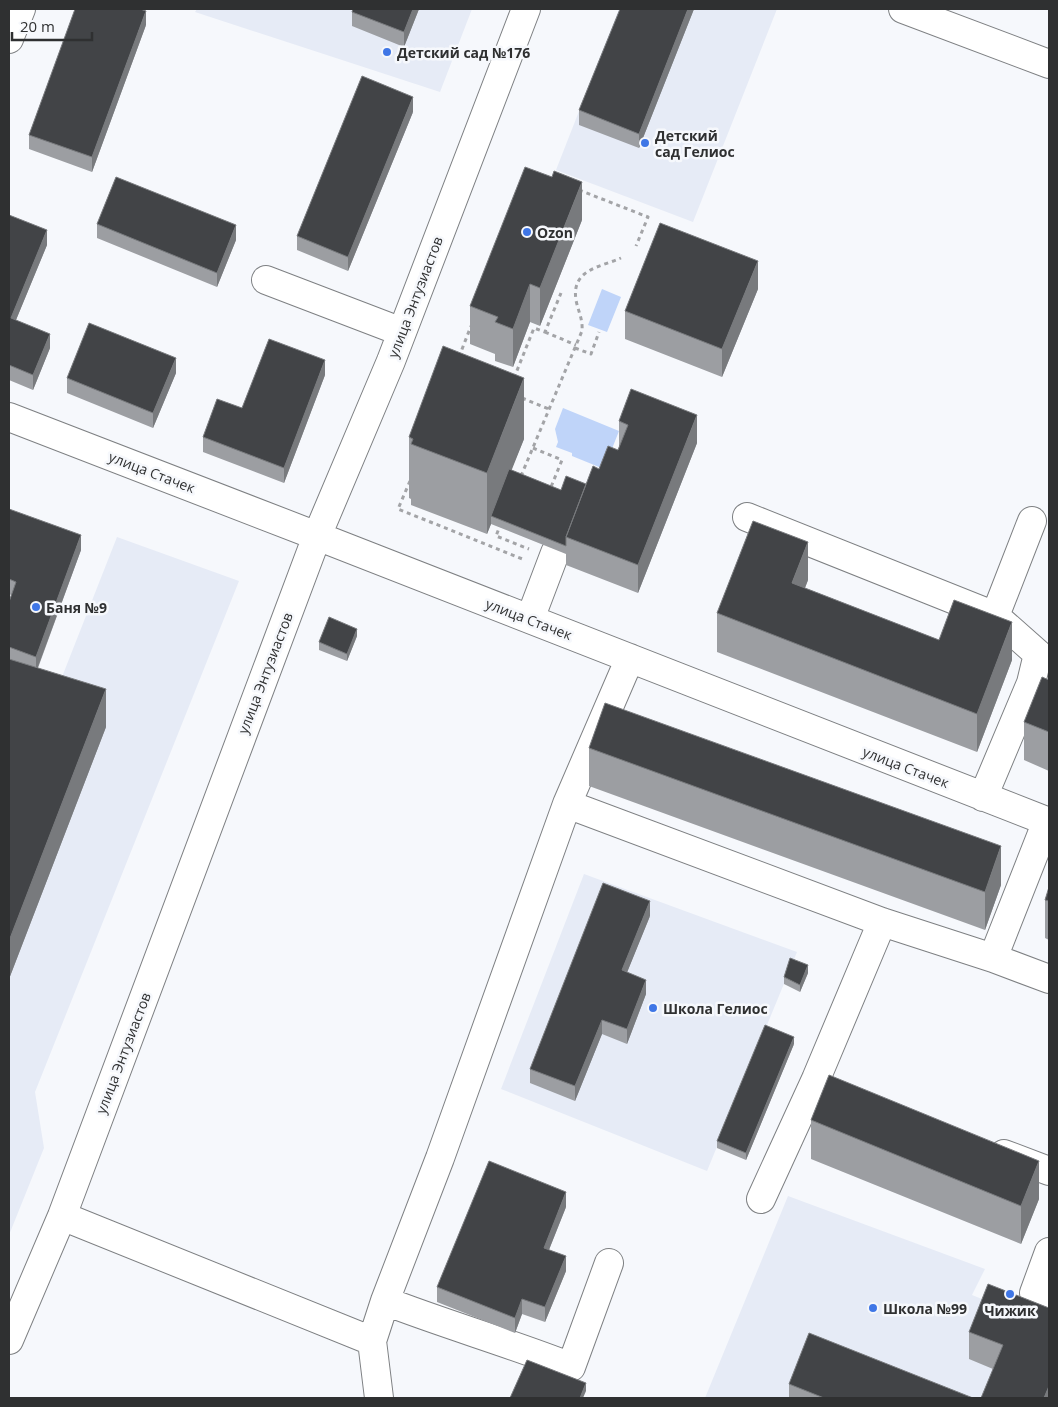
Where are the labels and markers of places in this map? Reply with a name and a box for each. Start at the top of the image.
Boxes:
place label: Детский сад №176 [397,43,530,62]
marker: Детский сад №176 [381,46,393,58]
place label: Детский сад Гелиос [655,126,735,161]
marker: Детский сад Гелиос [639,137,651,149]
place label: Ozon [537,223,573,242]
marker: Ozon [521,226,533,238]
place label: Баня №9 [46,598,107,617]
marker: Баня №9 [30,601,42,613]
place label: Школа Гелиос [663,999,768,1018]
marker: Школа Гелиос [647,1002,659,1014]
marker: Чижик [1004,1288,1016,1300]
place label: Школа №99 [883,1299,967,1318]
place label: Чижик [984,1301,1036,1320]
marker: Школа №99 [867,1302,879,1314]

